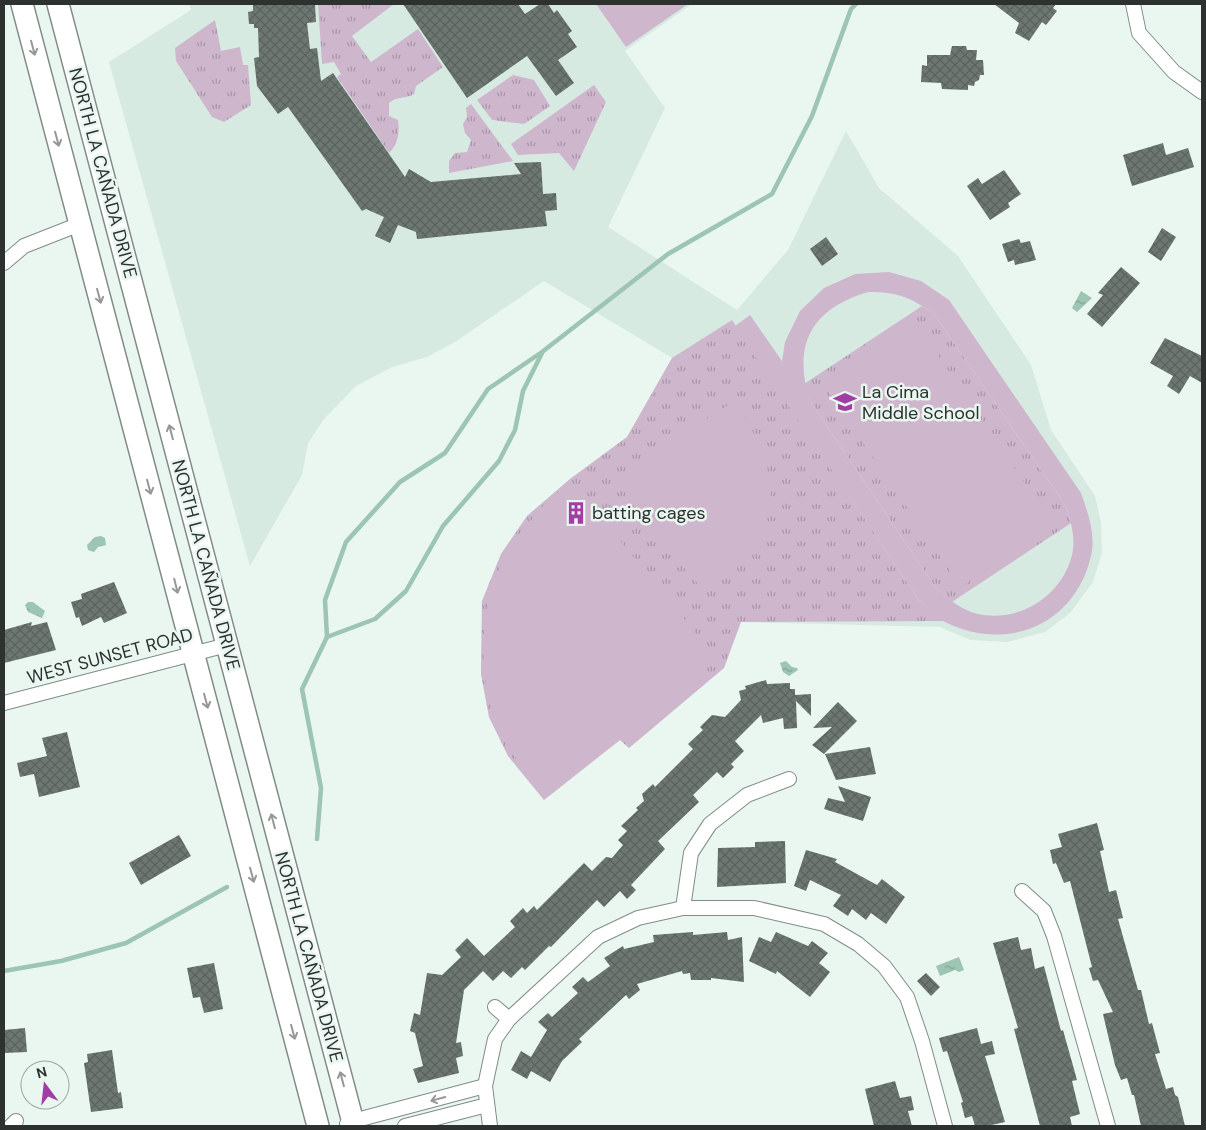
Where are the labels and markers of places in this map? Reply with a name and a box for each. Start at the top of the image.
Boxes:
place label: La Cima Middle School [862,380,980,425]
school or university icon: La Cima Middle School [832,389,858,415]
building icon: batting cages [563,500,589,526]
place label: batting cages [592,501,705,525]

